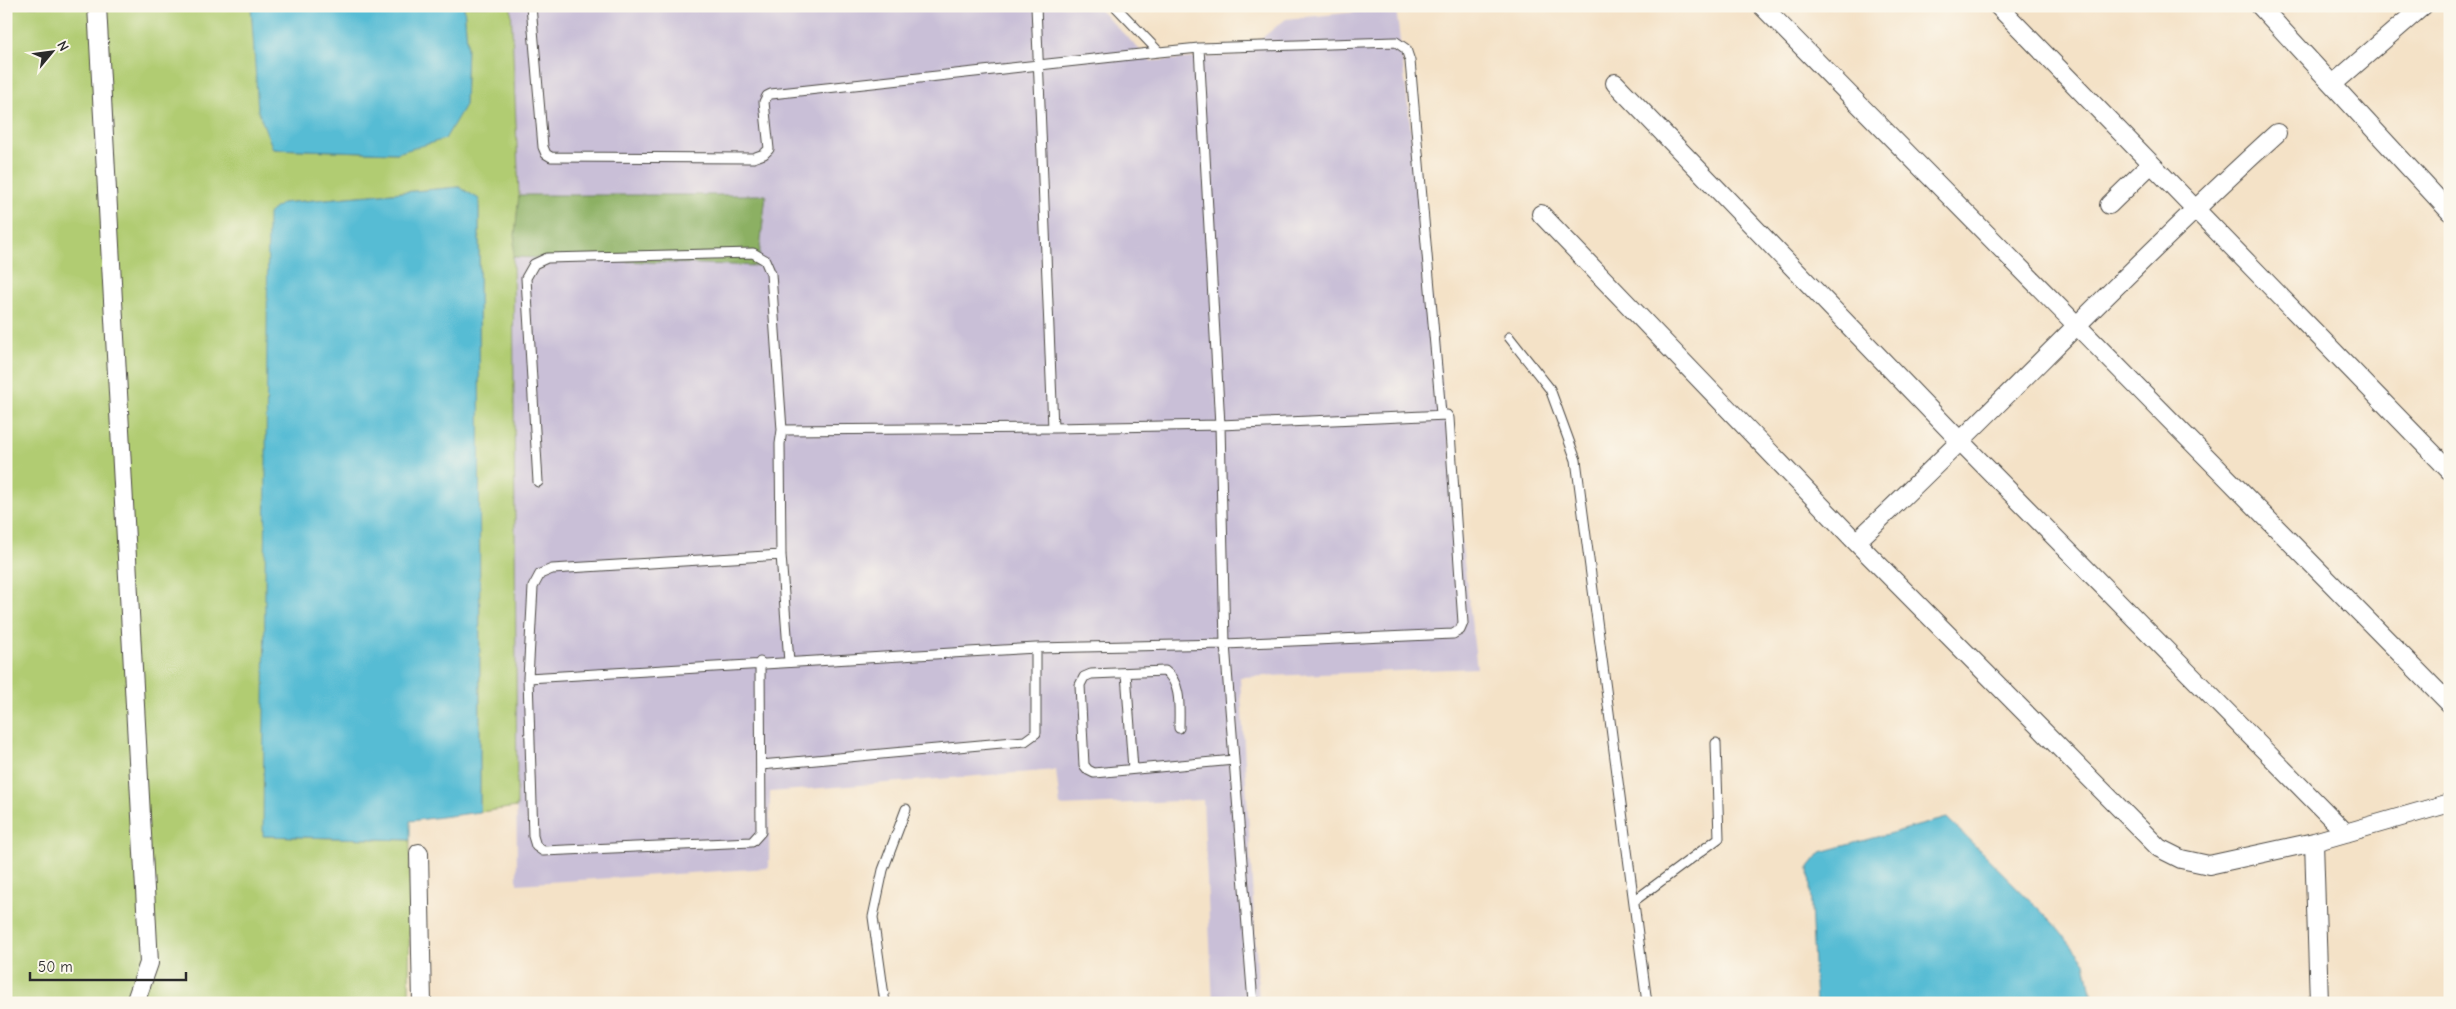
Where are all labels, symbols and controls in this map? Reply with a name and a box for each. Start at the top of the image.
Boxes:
north arrow [28,28,78,78]
text: N [53,38,73,54]
scale bar [30,949,186,981]
text: 50 m [38,958,73,976]

